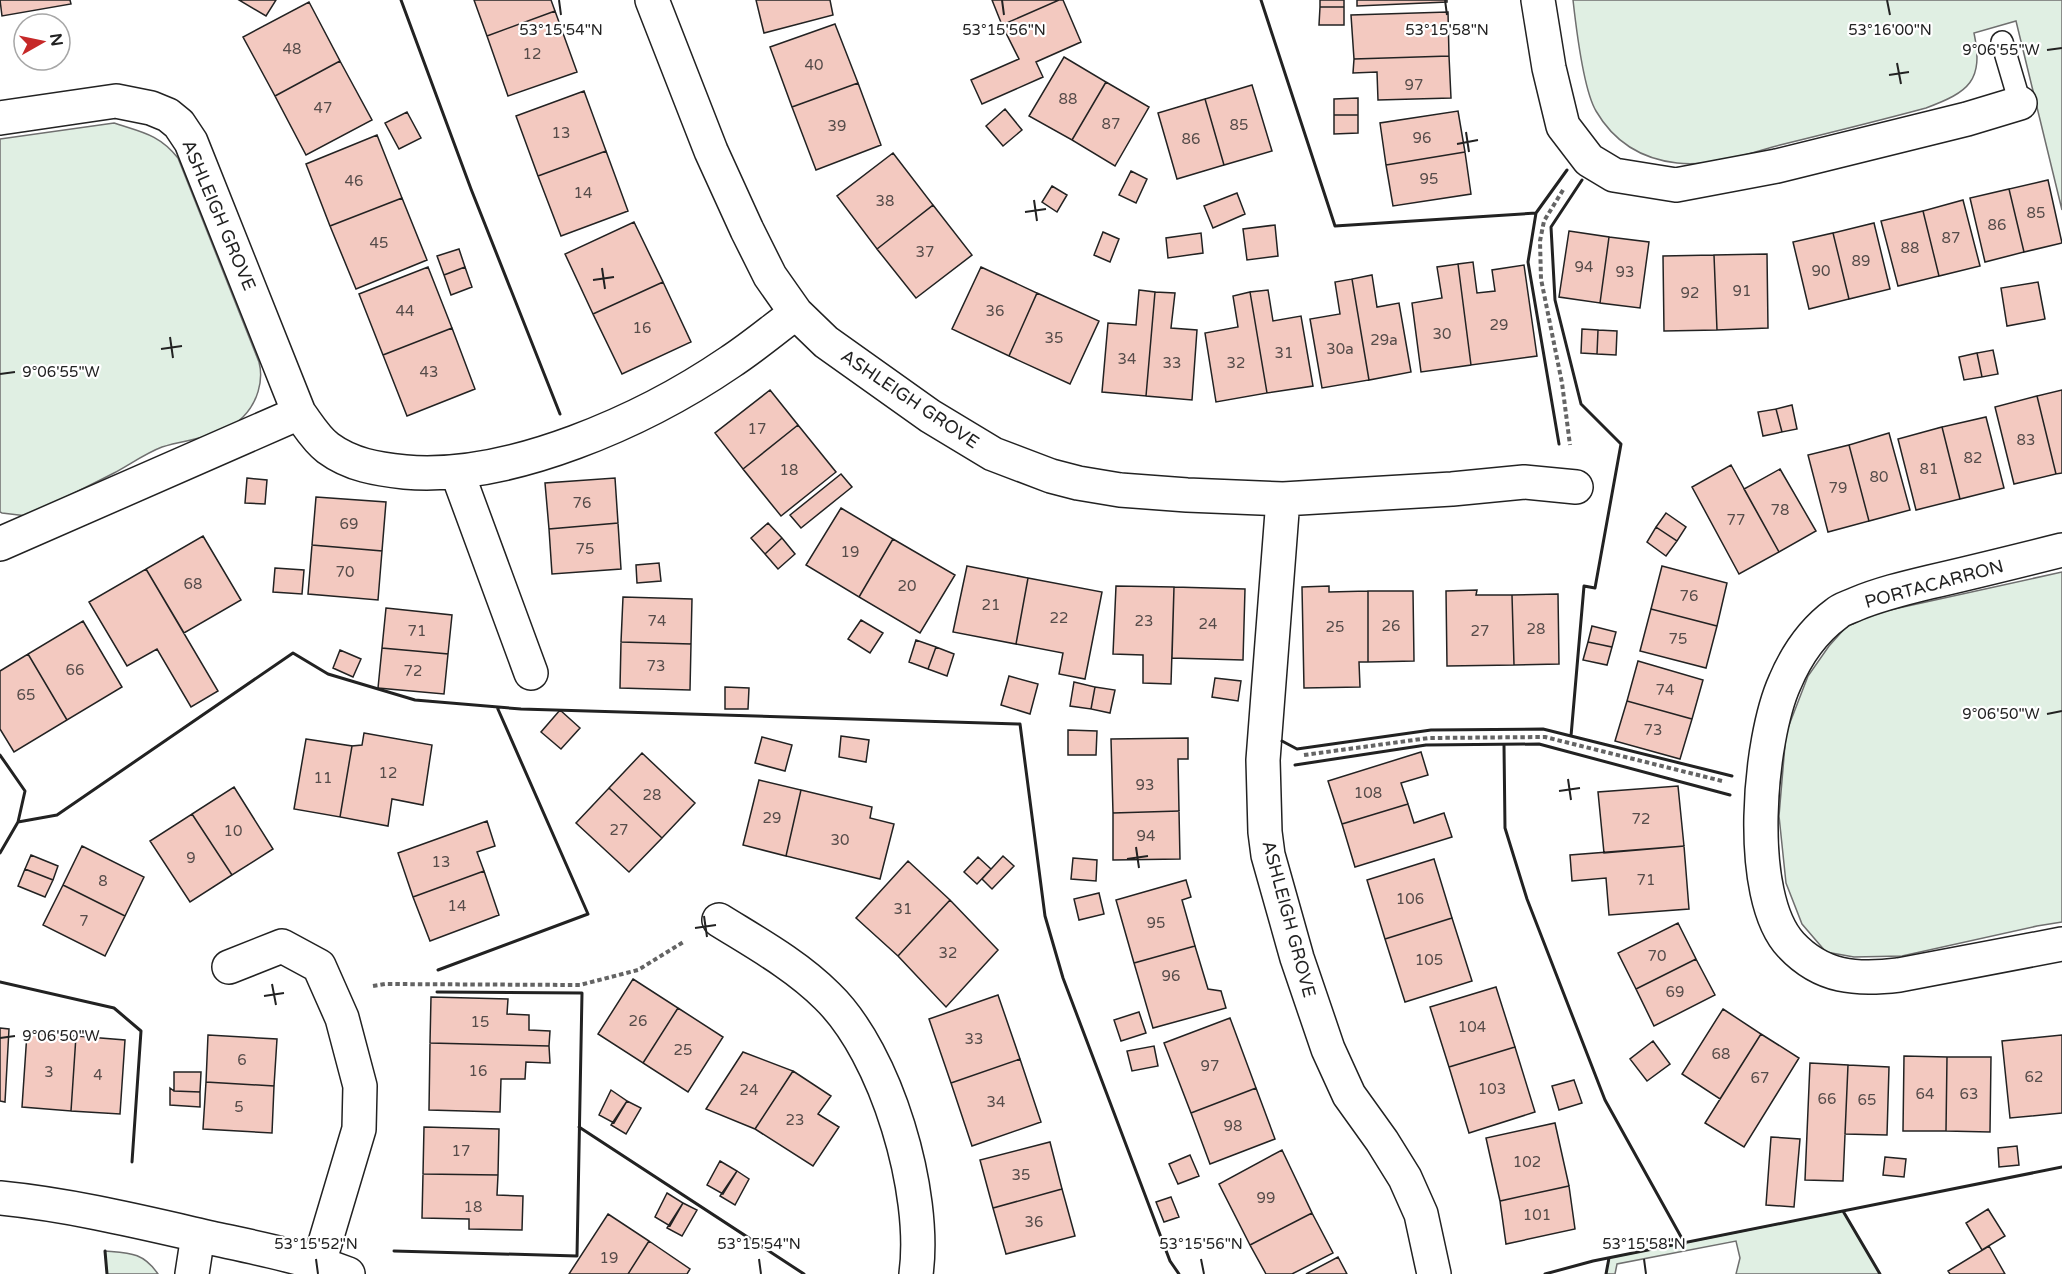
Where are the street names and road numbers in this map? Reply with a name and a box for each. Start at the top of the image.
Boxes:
street label: ASHLEIGH GROVE [177,136,261,294]
street label: ASHLEIGH GROVE [837,345,983,453]
street label: PORTACARRON [1862,555,2006,613]
street label: ASHLEIGH GROVE [1257,838,1321,1000]

